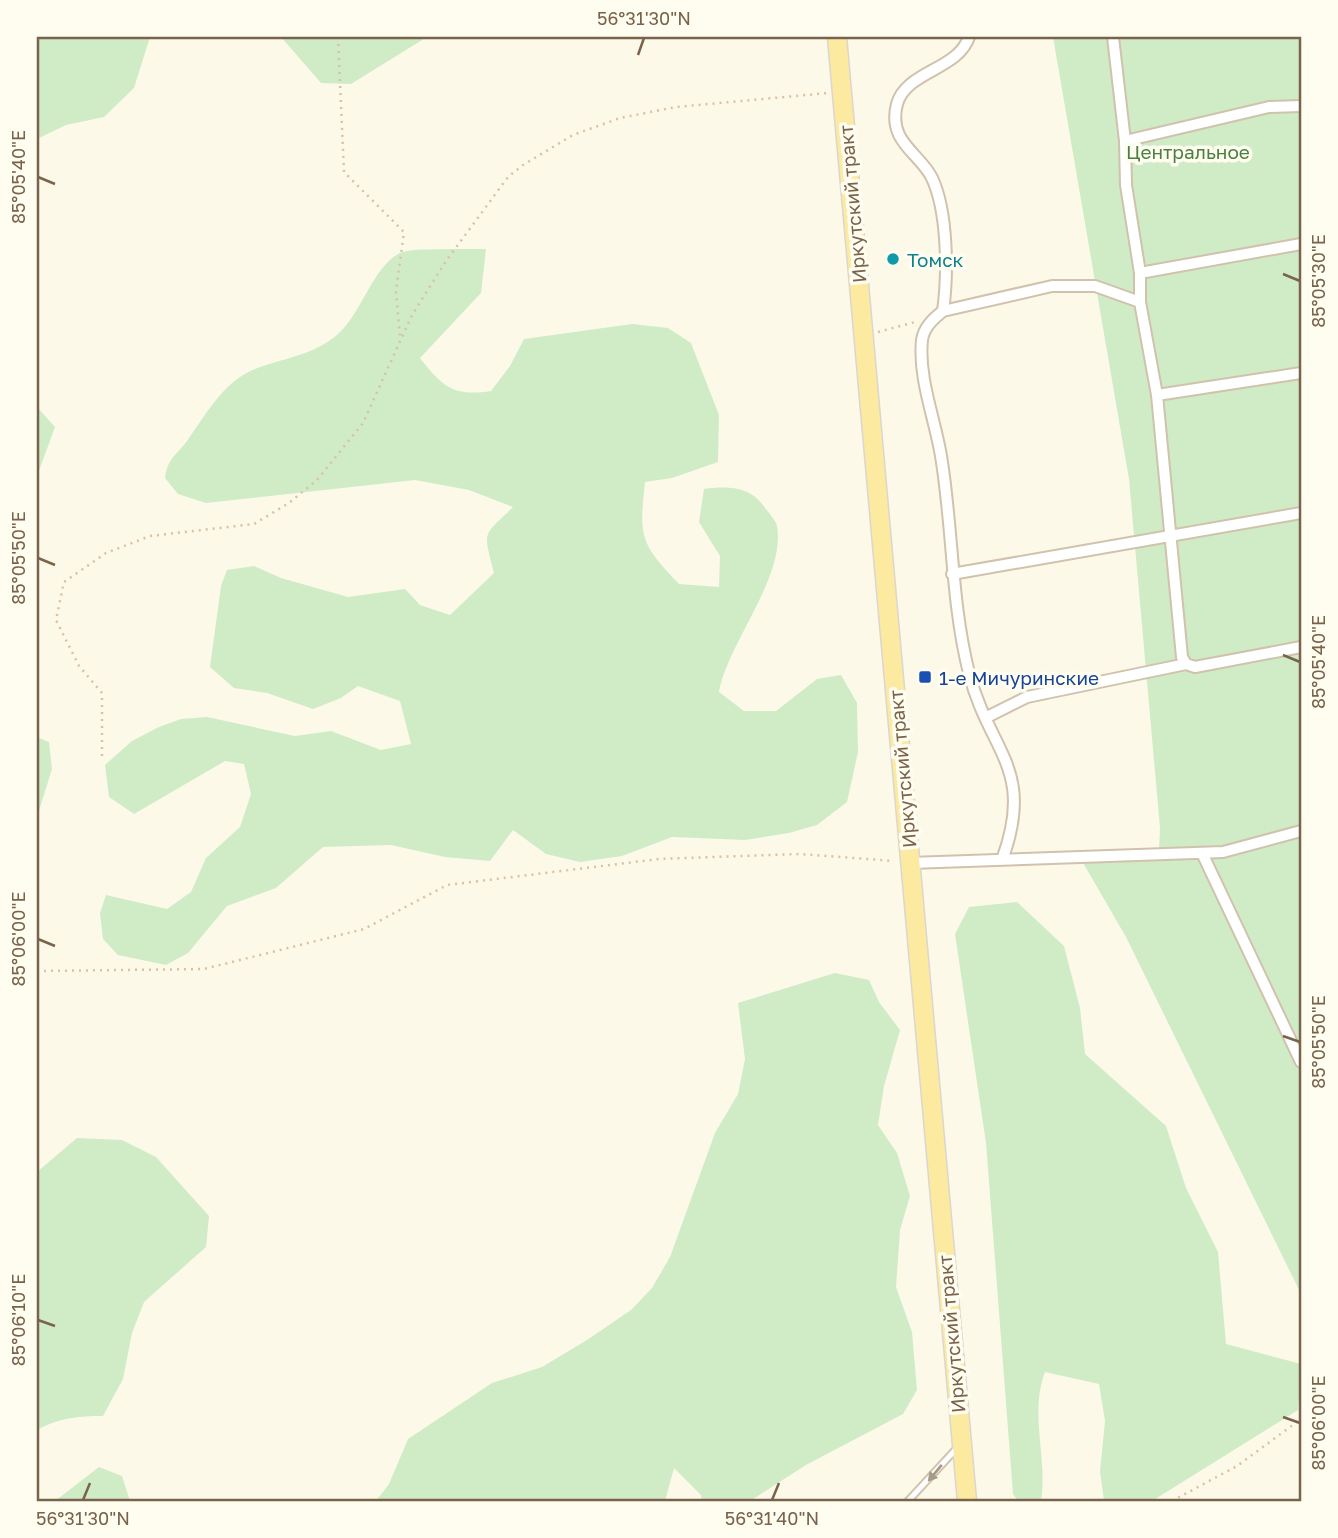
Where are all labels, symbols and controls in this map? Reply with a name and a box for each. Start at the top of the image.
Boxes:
text: 56°31'30"N [597,7,691,29]
street label: Иркутский тракт [834,124,870,284]
text: 85°05'40"E [7,130,29,224]
park label: Центральное [1126,140,1250,163]
text: 85°05'30"E [1307,234,1329,328]
place label: Томск [907,248,964,271]
marker: Томск [885,251,901,267]
text: 85°05'50"E [7,511,29,605]
text: 85°05'40"E [1307,615,1329,709]
place label: 1-е Мичуринские [939,666,1099,689]
marker: 1-е Мичуринские [917,669,933,685]
street label: Иркутский тракт [884,689,920,849]
text: 85°06'00"E [7,892,29,986]
text: 85°05'50"E [1307,995,1329,1089]
street label: Иркутский тракт [933,1254,969,1414]
text: 85°06'10"E [7,1274,29,1366]
text: 85°06'00"E [1307,1376,1329,1470]
one-way arrow [927,1464,943,1482]
text: 56°31'30"N [36,1507,130,1529]
text: 56°31'40"N [725,1507,819,1529]

